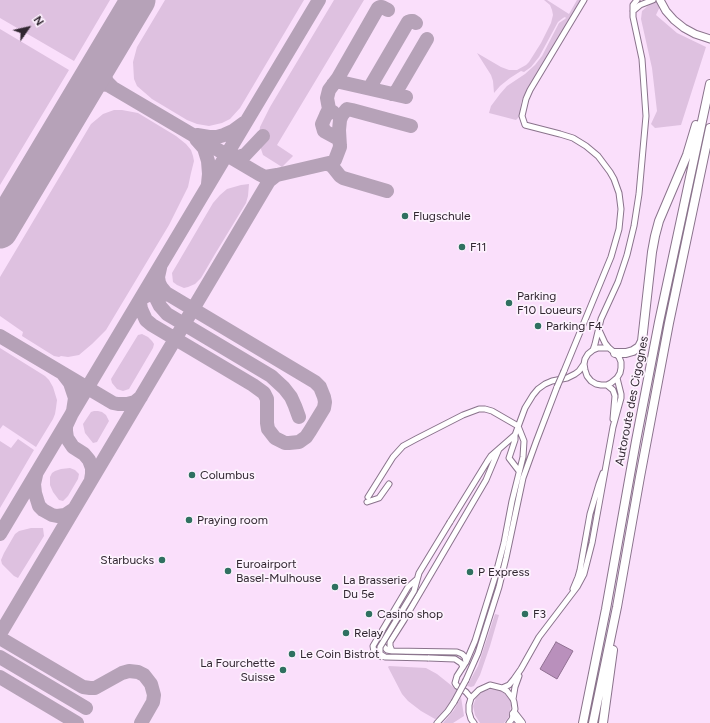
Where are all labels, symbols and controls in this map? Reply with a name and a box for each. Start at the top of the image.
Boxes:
north arrow [8,8,48,48]
text: N [31,14,46,28]
place label: Flugschule [413,209,471,223]
marker: Flugschule [400,211,410,221]
place label: F11 [470,240,486,254]
marker: F11 [457,242,467,252]
place label: Parking F10 Loueurs [517,289,582,317]
marker: Parking F10 Loueurs [504,298,514,308]
place label: Parking F4 [546,319,602,333]
marker: Parking F4 [533,321,543,331]
street label: Autoroute des Cigognes [612,335,652,467]
place label: Columbus [200,468,254,482]
marker: Columbus [187,470,197,480]
place label: Praying room [197,513,268,527]
marker: Praying room [184,515,194,525]
place label: Starbucks [100,553,154,567]
marker: Starbucks [157,555,167,565]
place label: Euroairport Basel-Mulhouse [236,557,321,585]
place label: P Express [478,565,530,579]
marker: Euroairport Basel-Mulhouse [223,566,233,576]
marker: P Express [465,567,475,577]
place label: La Brasserie Du 5e [343,573,407,601]
marker: La Brasserie Du 5e [330,582,340,592]
place label: Casino shop [377,607,443,621]
place label: F3 [533,607,546,621]
marker: Casino shop [364,609,374,619]
marker: F3 [520,609,530,619]
place label: Relay [354,626,383,640]
marker: Relay [341,628,351,638]
place label: Le Coin Bistrot [300,647,380,661]
marker: Le Coin Bistrot [287,649,297,659]
place label: La Fourchette Suisse [200,656,275,684]
marker: La Fourchette Suisse [278,665,288,675]

